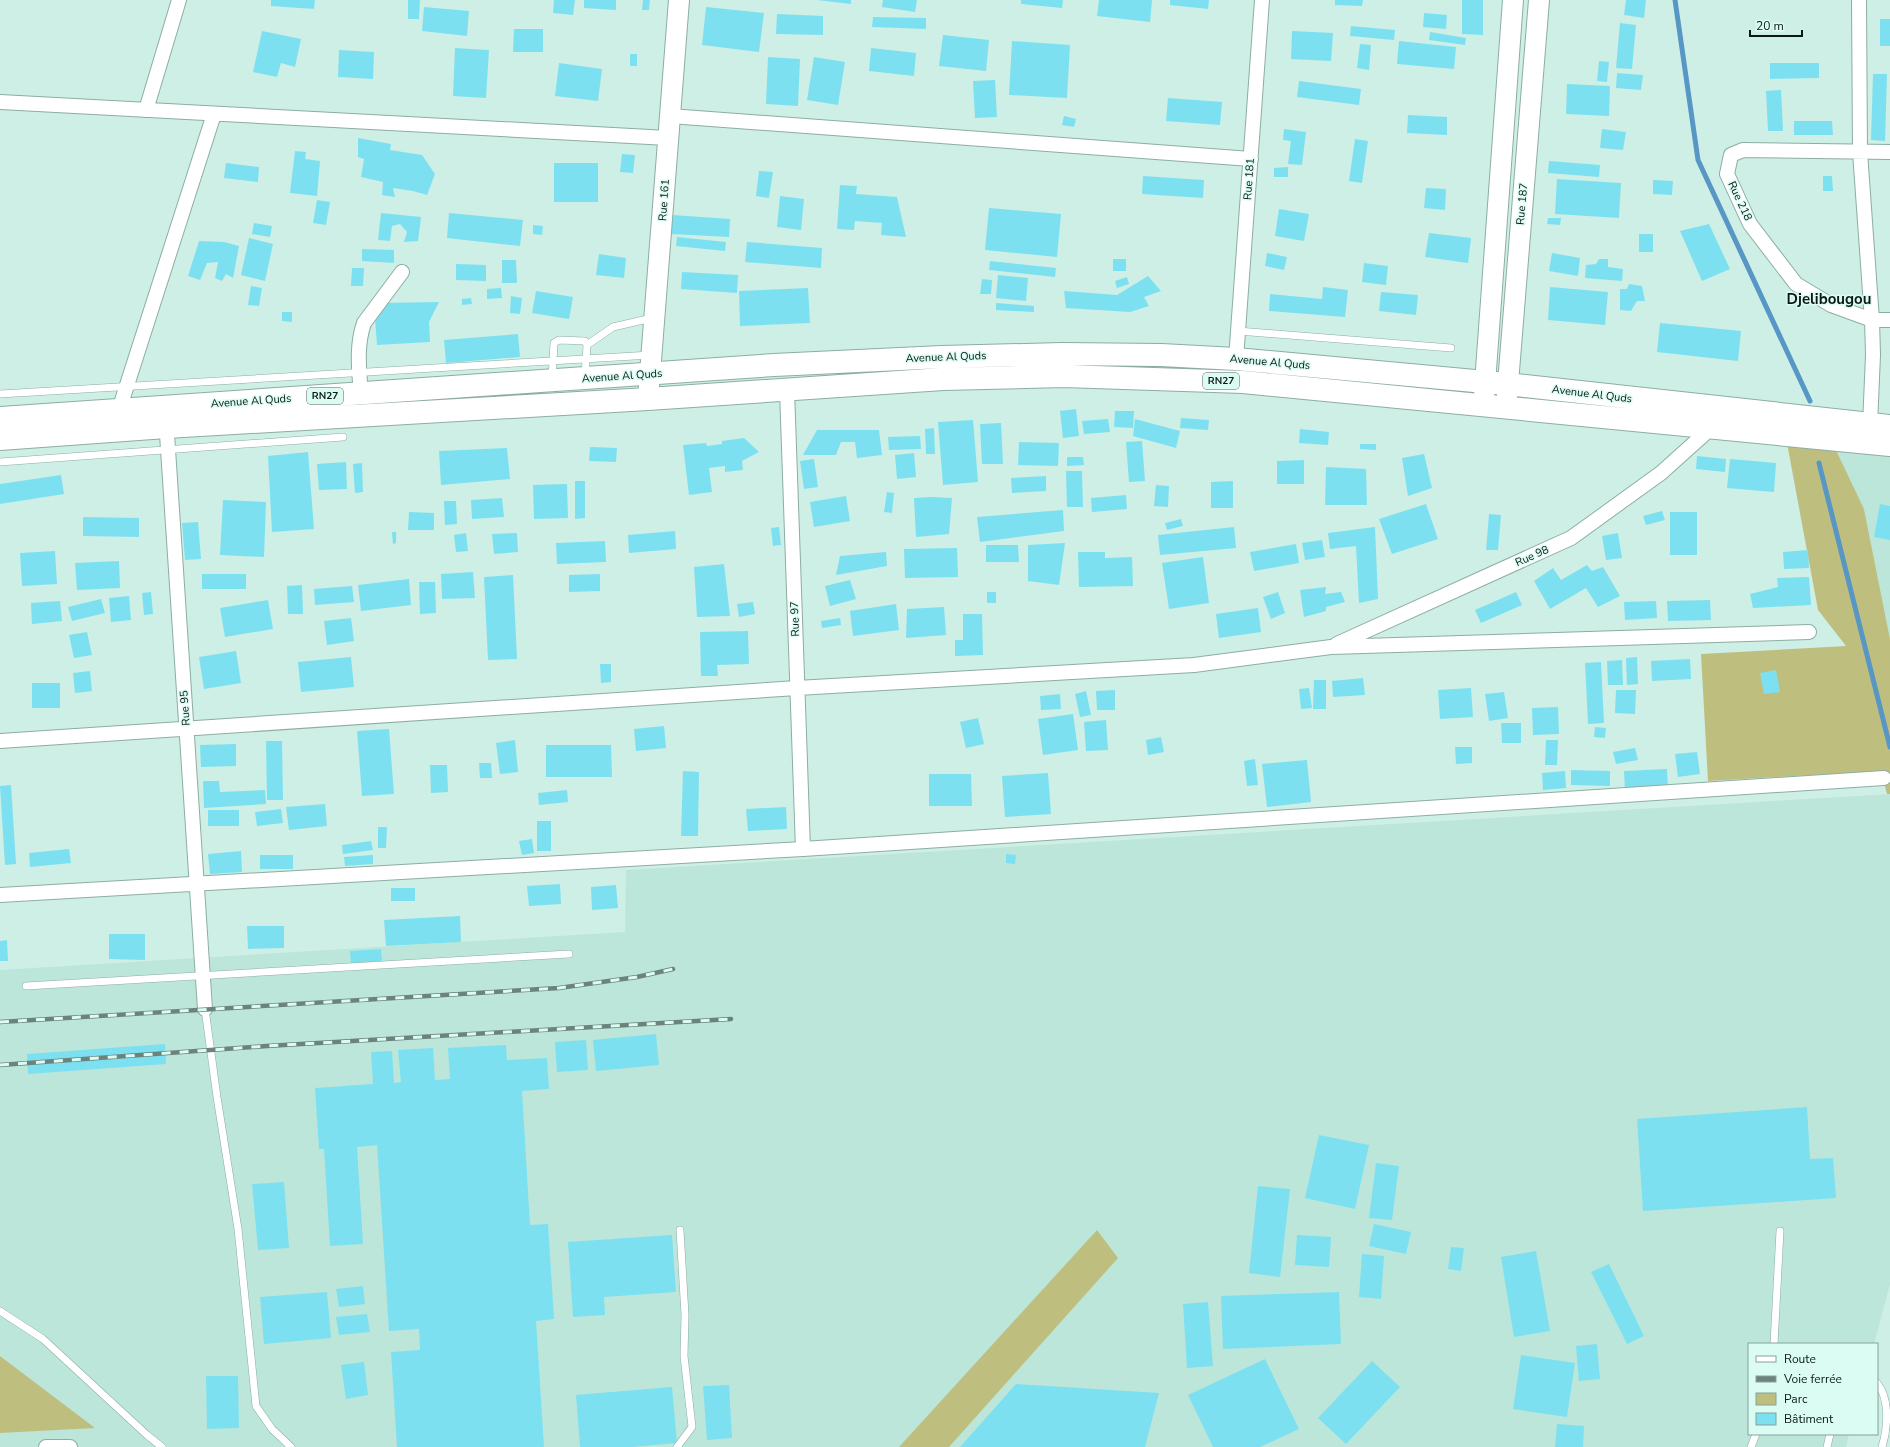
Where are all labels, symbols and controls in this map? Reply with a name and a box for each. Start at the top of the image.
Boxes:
scale bar [1750,12,1802,38]
text: 20 m [1756,18,1784,34]
street label: Rue 181 [1240,158,1258,200]
street label: Rue 161 [655,179,673,221]
street label: Rue 218 [1724,179,1756,224]
street label: Rue 187 [1513,182,1531,226]
district label: Djelibougou [1787,289,1871,309]
street label: Avenue Al Quds [905,348,987,366]
street label: Avenue Al Quds [1229,351,1311,373]
street label: Avenue Al Quds [581,366,663,386]
road number: RN27 [1203,373,1239,389]
street label: Avenue Al Quds [1551,382,1633,406]
road number: RN27 [307,388,343,404]
street label: Avenue Al Quds [210,391,292,411]
street label: Rue 98 [1513,542,1552,570]
street label: Rue 97 [787,601,803,637]
street label: Rue 95 [176,689,194,726]
legend [1748,1343,1878,1435]
text: Route [1784,1351,1816,1367]
text: Voie ferrée [1783,1371,1842,1387]
text: Parc [1784,1391,1808,1407]
text: Bâtiment [1784,1411,1834,1427]

